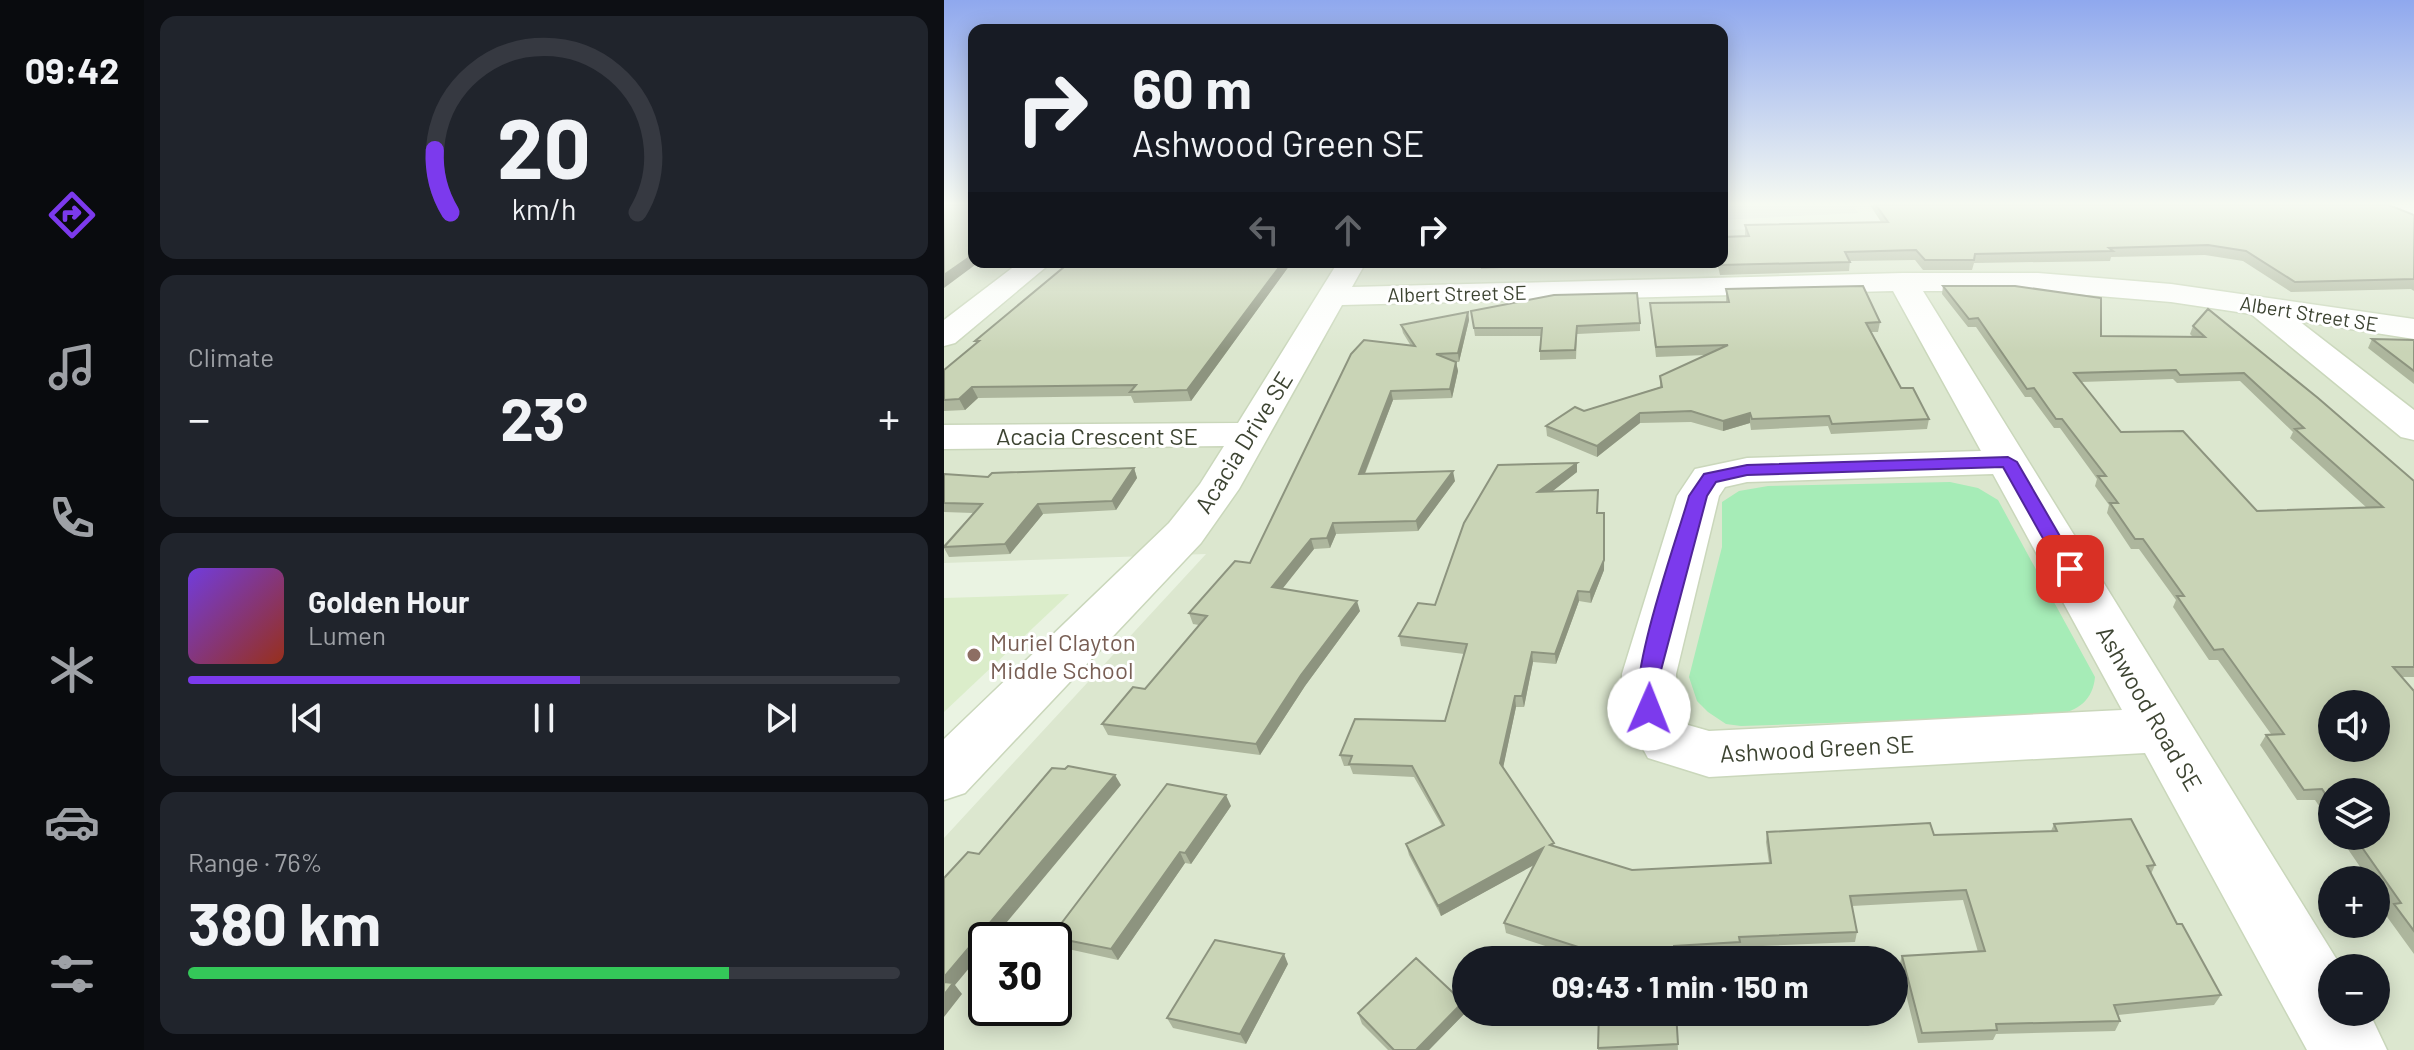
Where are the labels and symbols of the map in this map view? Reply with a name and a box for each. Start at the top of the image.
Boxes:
street label: Albert Street SE [1387,280,1527,306]
street label: Albert Street SE [2238,290,2380,336]
street label: Acacia Drive SE [1188,366,1298,518]
street label: Acacia Crescent SE [996,421,1198,450]
pin [2036,535,2104,603]
street label: Ashwood Road SE [2091,620,2209,796]
place label: Muriel Clayton Middle School [990,627,1136,684]
marker: Muriel Clayton Middle School [965,646,983,664]
position arrow [1607,667,1691,751]
street label: Ashwood Green SE [1719,728,1915,768]
speed limit sign: 30 [968,922,1072,1026]

